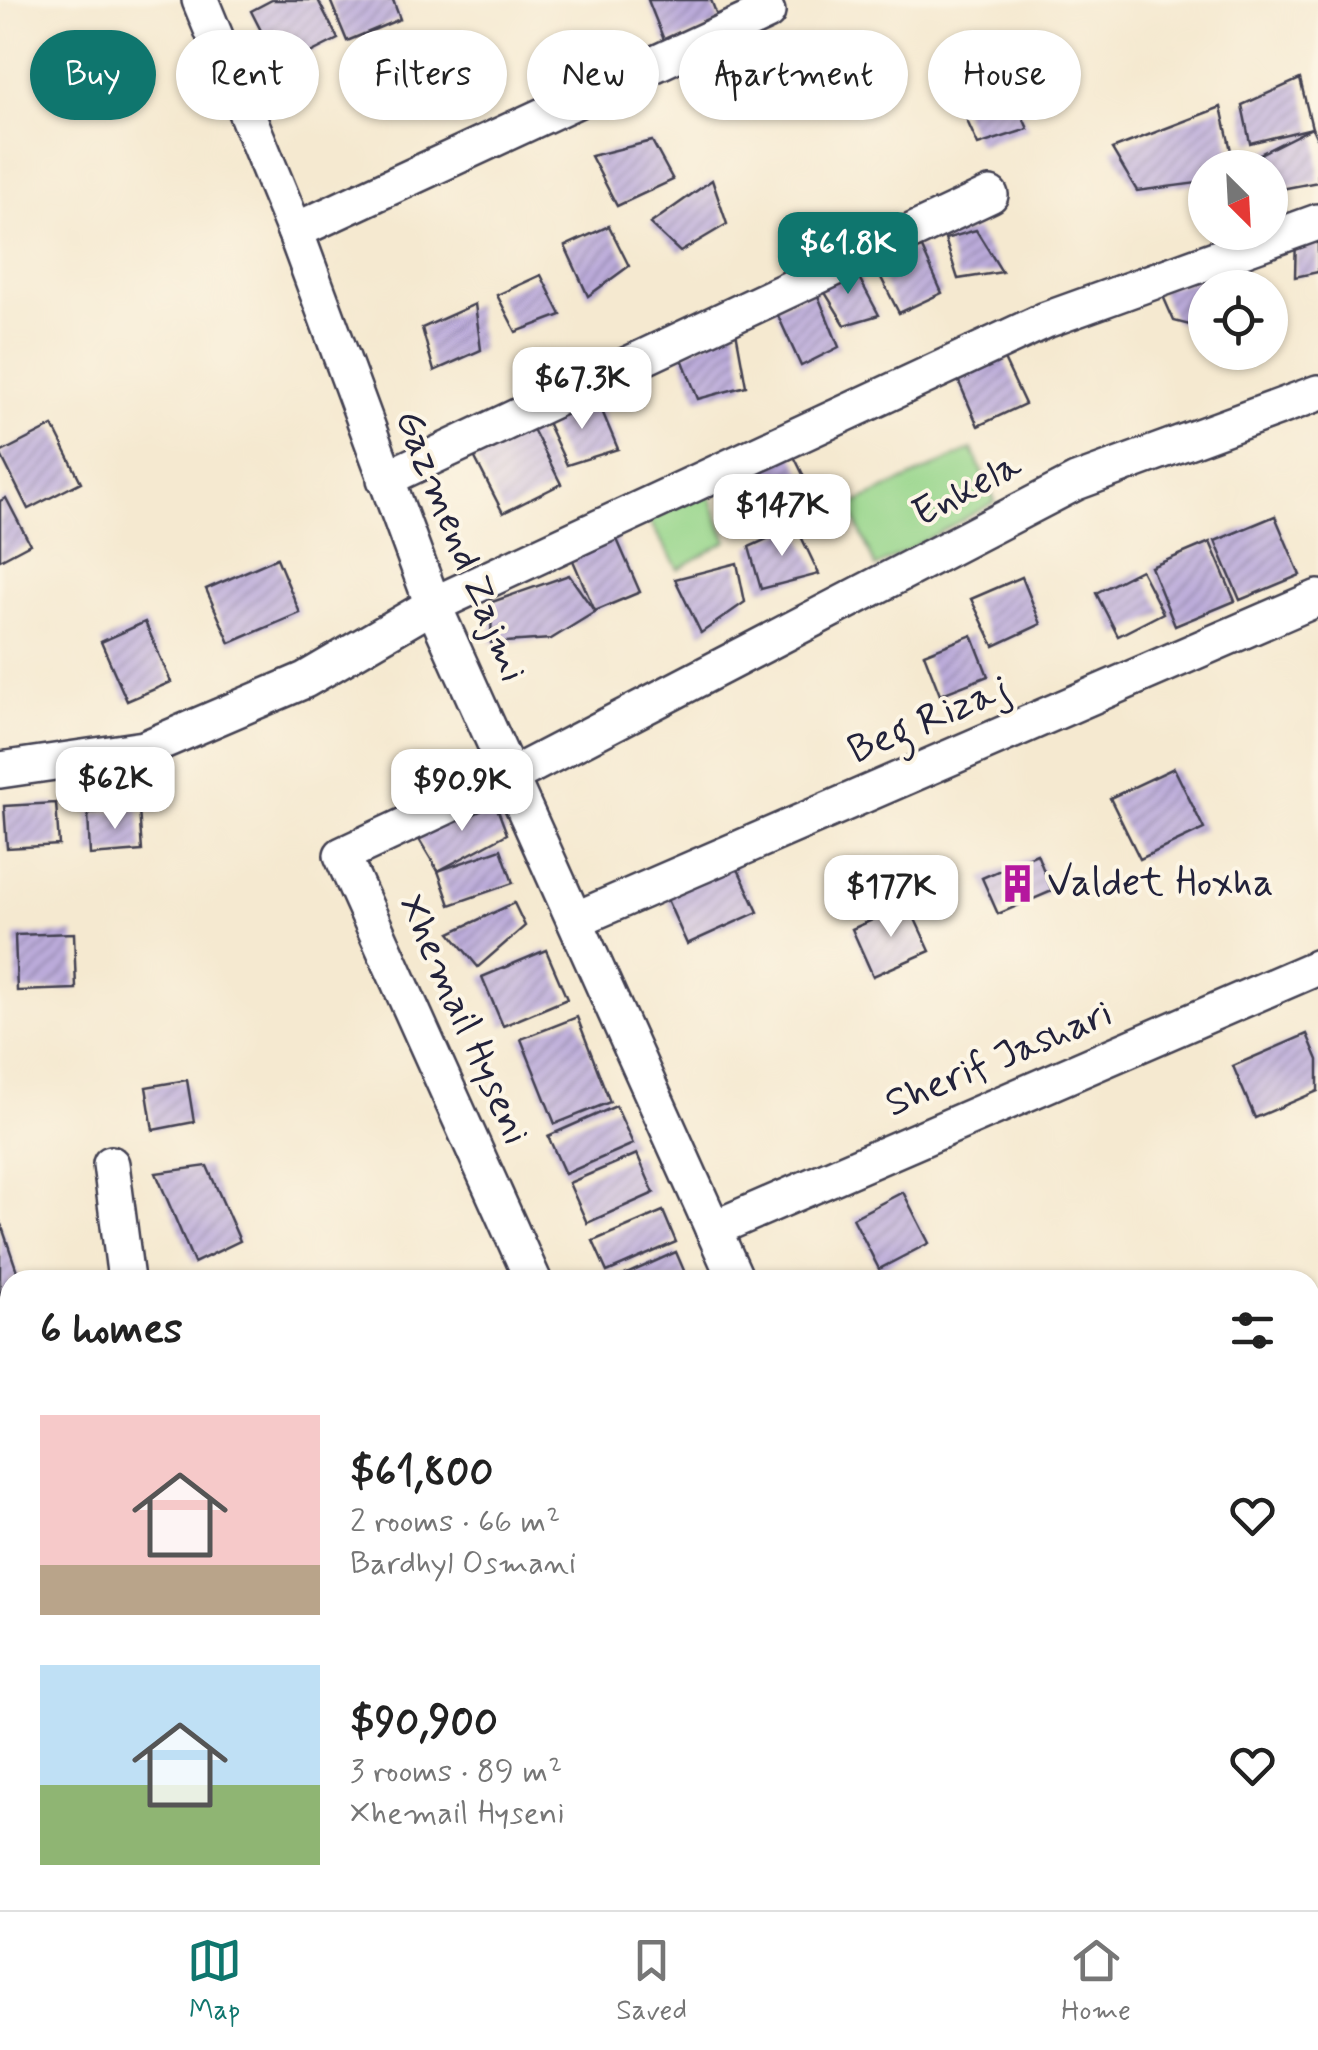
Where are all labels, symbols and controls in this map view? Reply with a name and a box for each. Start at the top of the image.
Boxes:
chip: Buy [30,30,156,120]
chip: Rent [176,30,319,120]
chip: Filters [339,30,507,120]
chip: New [527,30,659,120]
chip: Apartment [679,30,908,120]
chip: House [928,30,1081,120]
north arrow [1188,150,1288,250]
map controls [1188,150,1288,370]
pin: $61.8K [767,212,929,297]
text: $61.8K [800,223,896,265]
button: locate [1188,270,1288,370]
pin: $67.3K [501,347,663,432]
text: $67.3K [534,358,630,400]
street label: Gazmend Zajmi [382,402,538,690]
street label: Enkela [904,439,1031,540]
pin: $147K [712,474,852,559]
text: $147K [736,485,829,527]
street label: Beg Rizaj [840,663,1019,781]
pin: $62K [56,747,174,832]
pin: $90.9K [381,749,543,834]
text: $62K [78,758,152,800]
text: $90.9K [413,760,511,802]
pin: $177K [821,855,961,940]
place label: Valdet Hoxha [1047,858,1274,910]
building icon: Valdet Hoxha [996,863,1038,905]
text: $177K [846,866,936,908]
street label: Xhemail Hyseni [385,887,541,1153]
street label: Sherif Jashari [877,988,1121,1130]
text: 6 homes [40,1303,183,1358]
icon: filters [1225,1303,1280,1358]
text: $61,800 [350,1446,494,1501]
icon: home [120,1455,240,1575]
icon: heart [1225,1488,1280,1543]
text: 2 rooms · 66 m² [350,1501,560,1543]
text: Bardhyl Osmani [350,1543,576,1585]
text: $90,900 [350,1696,498,1751]
icon: home [120,1705,240,1825]
icon: heart [1225,1738,1280,1793]
text: 3 rooms · 89 m² [350,1751,562,1793]
text: Xhemail Hyseni [350,1793,565,1835]
tab: Map [187,1933,242,2030]
tab: Saved [616,1933,687,2030]
tab: Home [1061,1933,1131,2030]

